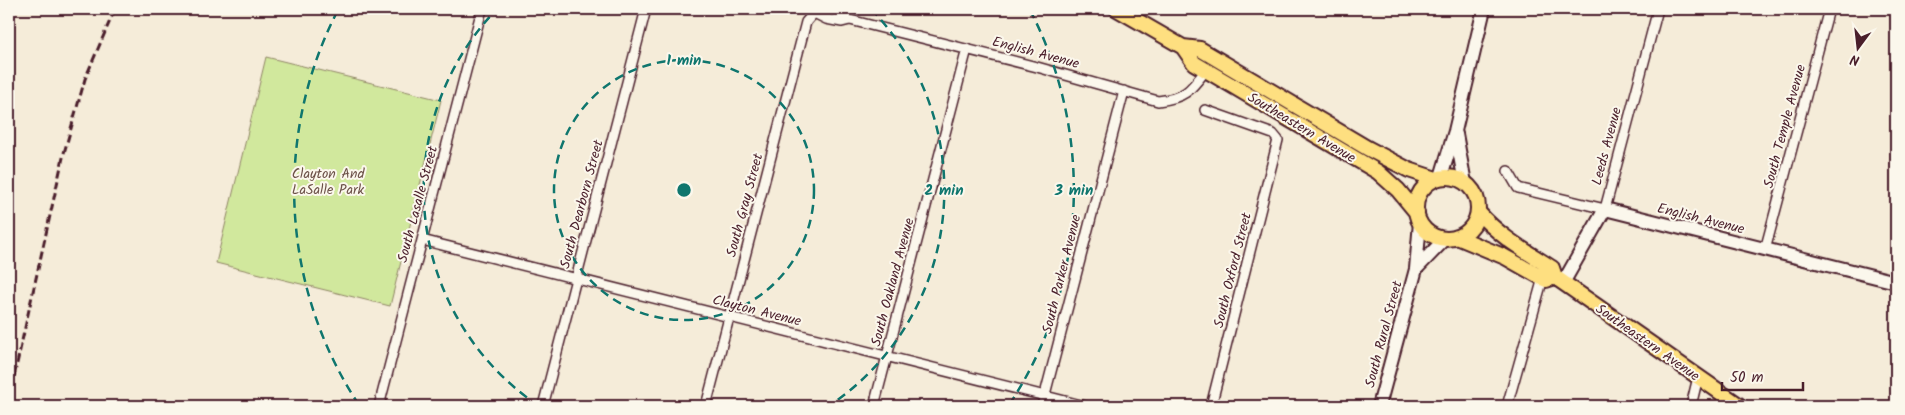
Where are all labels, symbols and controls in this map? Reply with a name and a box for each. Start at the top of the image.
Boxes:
north arrow [1832,22,1882,72]
street label: English Avenue [990,31,1082,75]
text: N [1848,48,1862,71]
text: 1 min [667,49,701,73]
street label: South Temple Avenue [1758,61,1812,191]
street label: Southeastern Avenue [1243,87,1360,169]
street label: Leeds Avenue [1586,104,1628,188]
street label: South Dearborn Street [554,137,610,271]
street label: South Lasalle Street [392,143,444,265]
street label: South Gray Street [721,150,770,260]
park label: Clayton And LaSalle Park [292,163,365,201]
text: 2 min [924,179,964,203]
text: 3 min [1054,179,1093,203]
centre of rings [675,181,693,199]
street label: English Avenue [1655,197,1747,241]
street label: South Oxford Street [1208,210,1258,330]
street label: South Parker Avenue [1037,212,1088,336]
street label: South Oakland Avenue [865,215,921,349]
street label: South Rural Street [1359,278,1409,390]
street label: Clayton Avenue [710,289,804,333]
street label: Southeastern Avenue [1591,299,1705,387]
scale bar [1722,360,1804,392]
text: 50 m [1730,366,1764,390]

